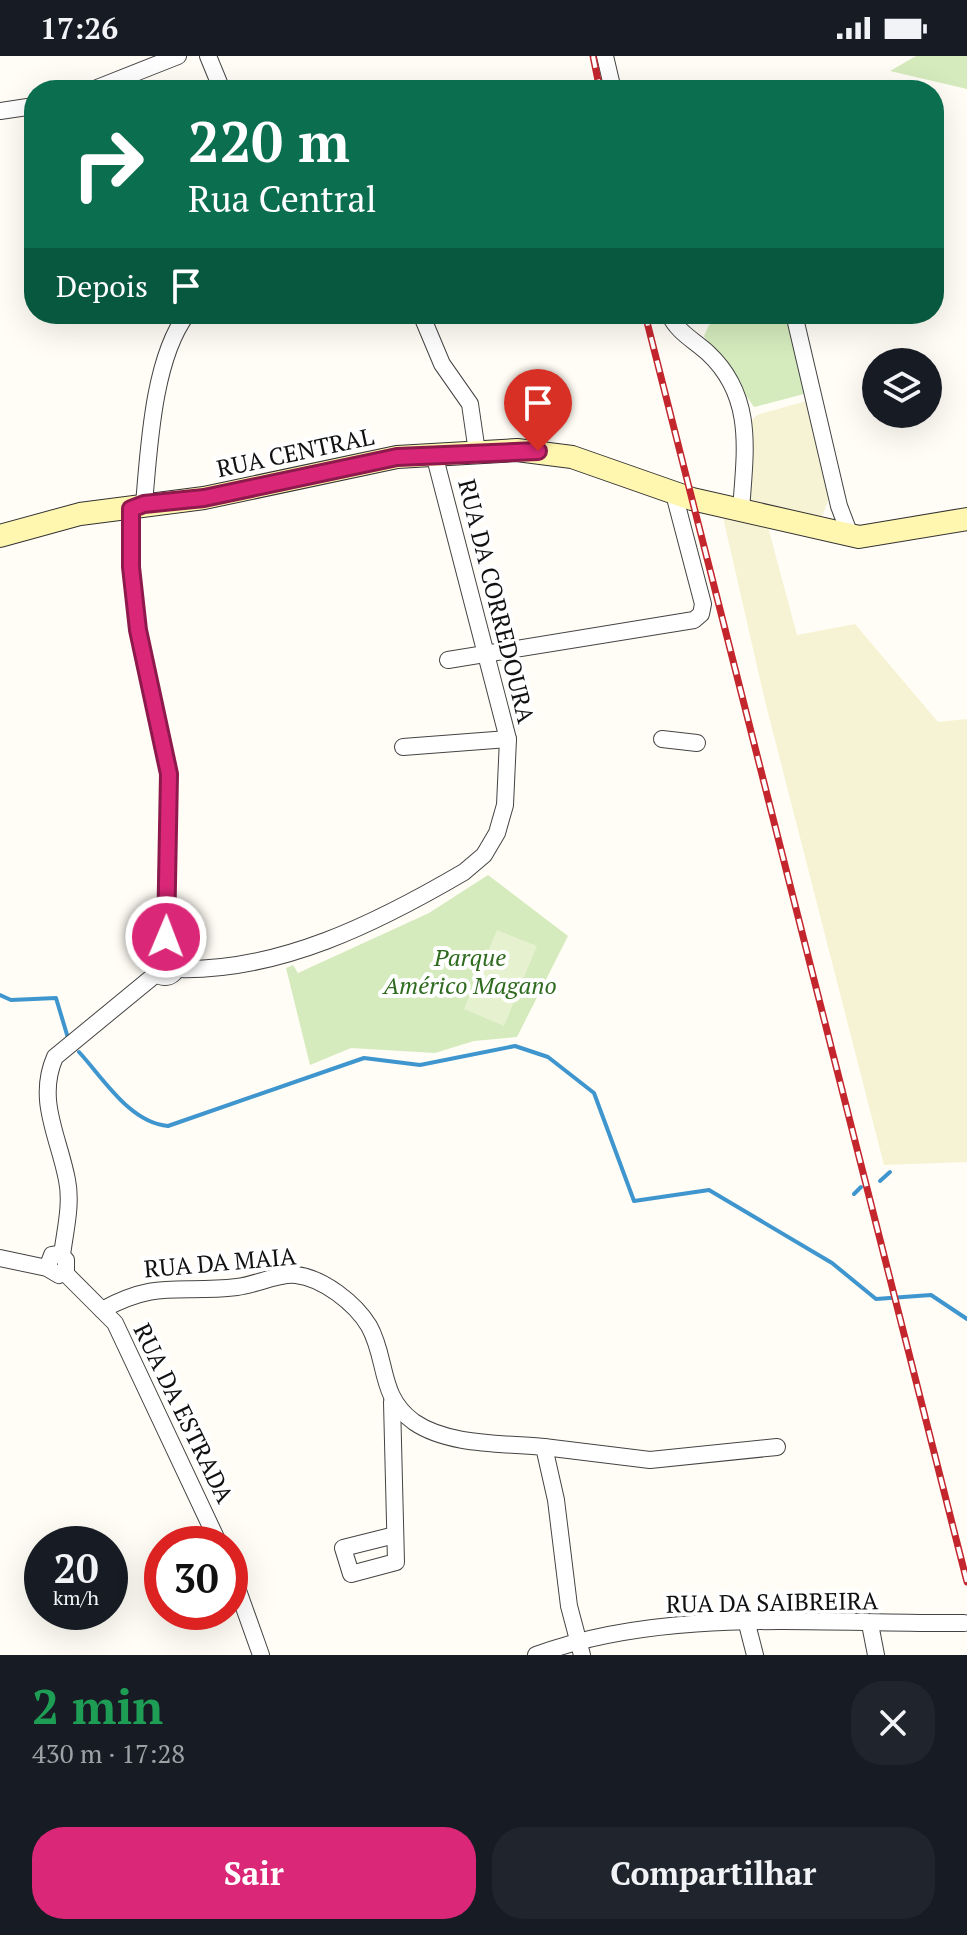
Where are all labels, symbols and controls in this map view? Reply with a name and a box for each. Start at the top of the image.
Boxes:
text: 17:26 [40,8,118,48]
text: 220 m [188,104,350,178]
icon: right [56,112,160,216]
text: Rua Central [188,175,377,222]
icon: arrive [164,264,208,308]
text: Depois [56,266,148,306]
map controls [862,348,942,428]
button: layers [862,348,942,428]
pin [504,369,572,451]
icon: arrive [516,381,560,425]
street label: RUA CENTRAL [213,420,377,484]
street label: RUA DA CORREDOURA [451,476,543,727]
position arrow [124,895,208,979]
park label: Parque Américo Magano [381,941,557,1001]
street label: RUA DA MAIA [143,1239,298,1285]
street label: RUA DA ESTRADA [127,1318,242,1509]
speed limit sign: 30 [144,1526,248,1630]
text: 20 [53,1541,99,1594]
text: km/h [53,1584,99,1611]
street label: RUA DA SAIBREIRA [665,1584,879,1620]
text: 2 min [32,1674,163,1738]
button: close [851,1681,935,1765]
text: 430 m · 17:28 [32,1736,185,1770]
button: Sair [32,1827,476,1919]
button: Compartilhar [492,1827,935,1919]

